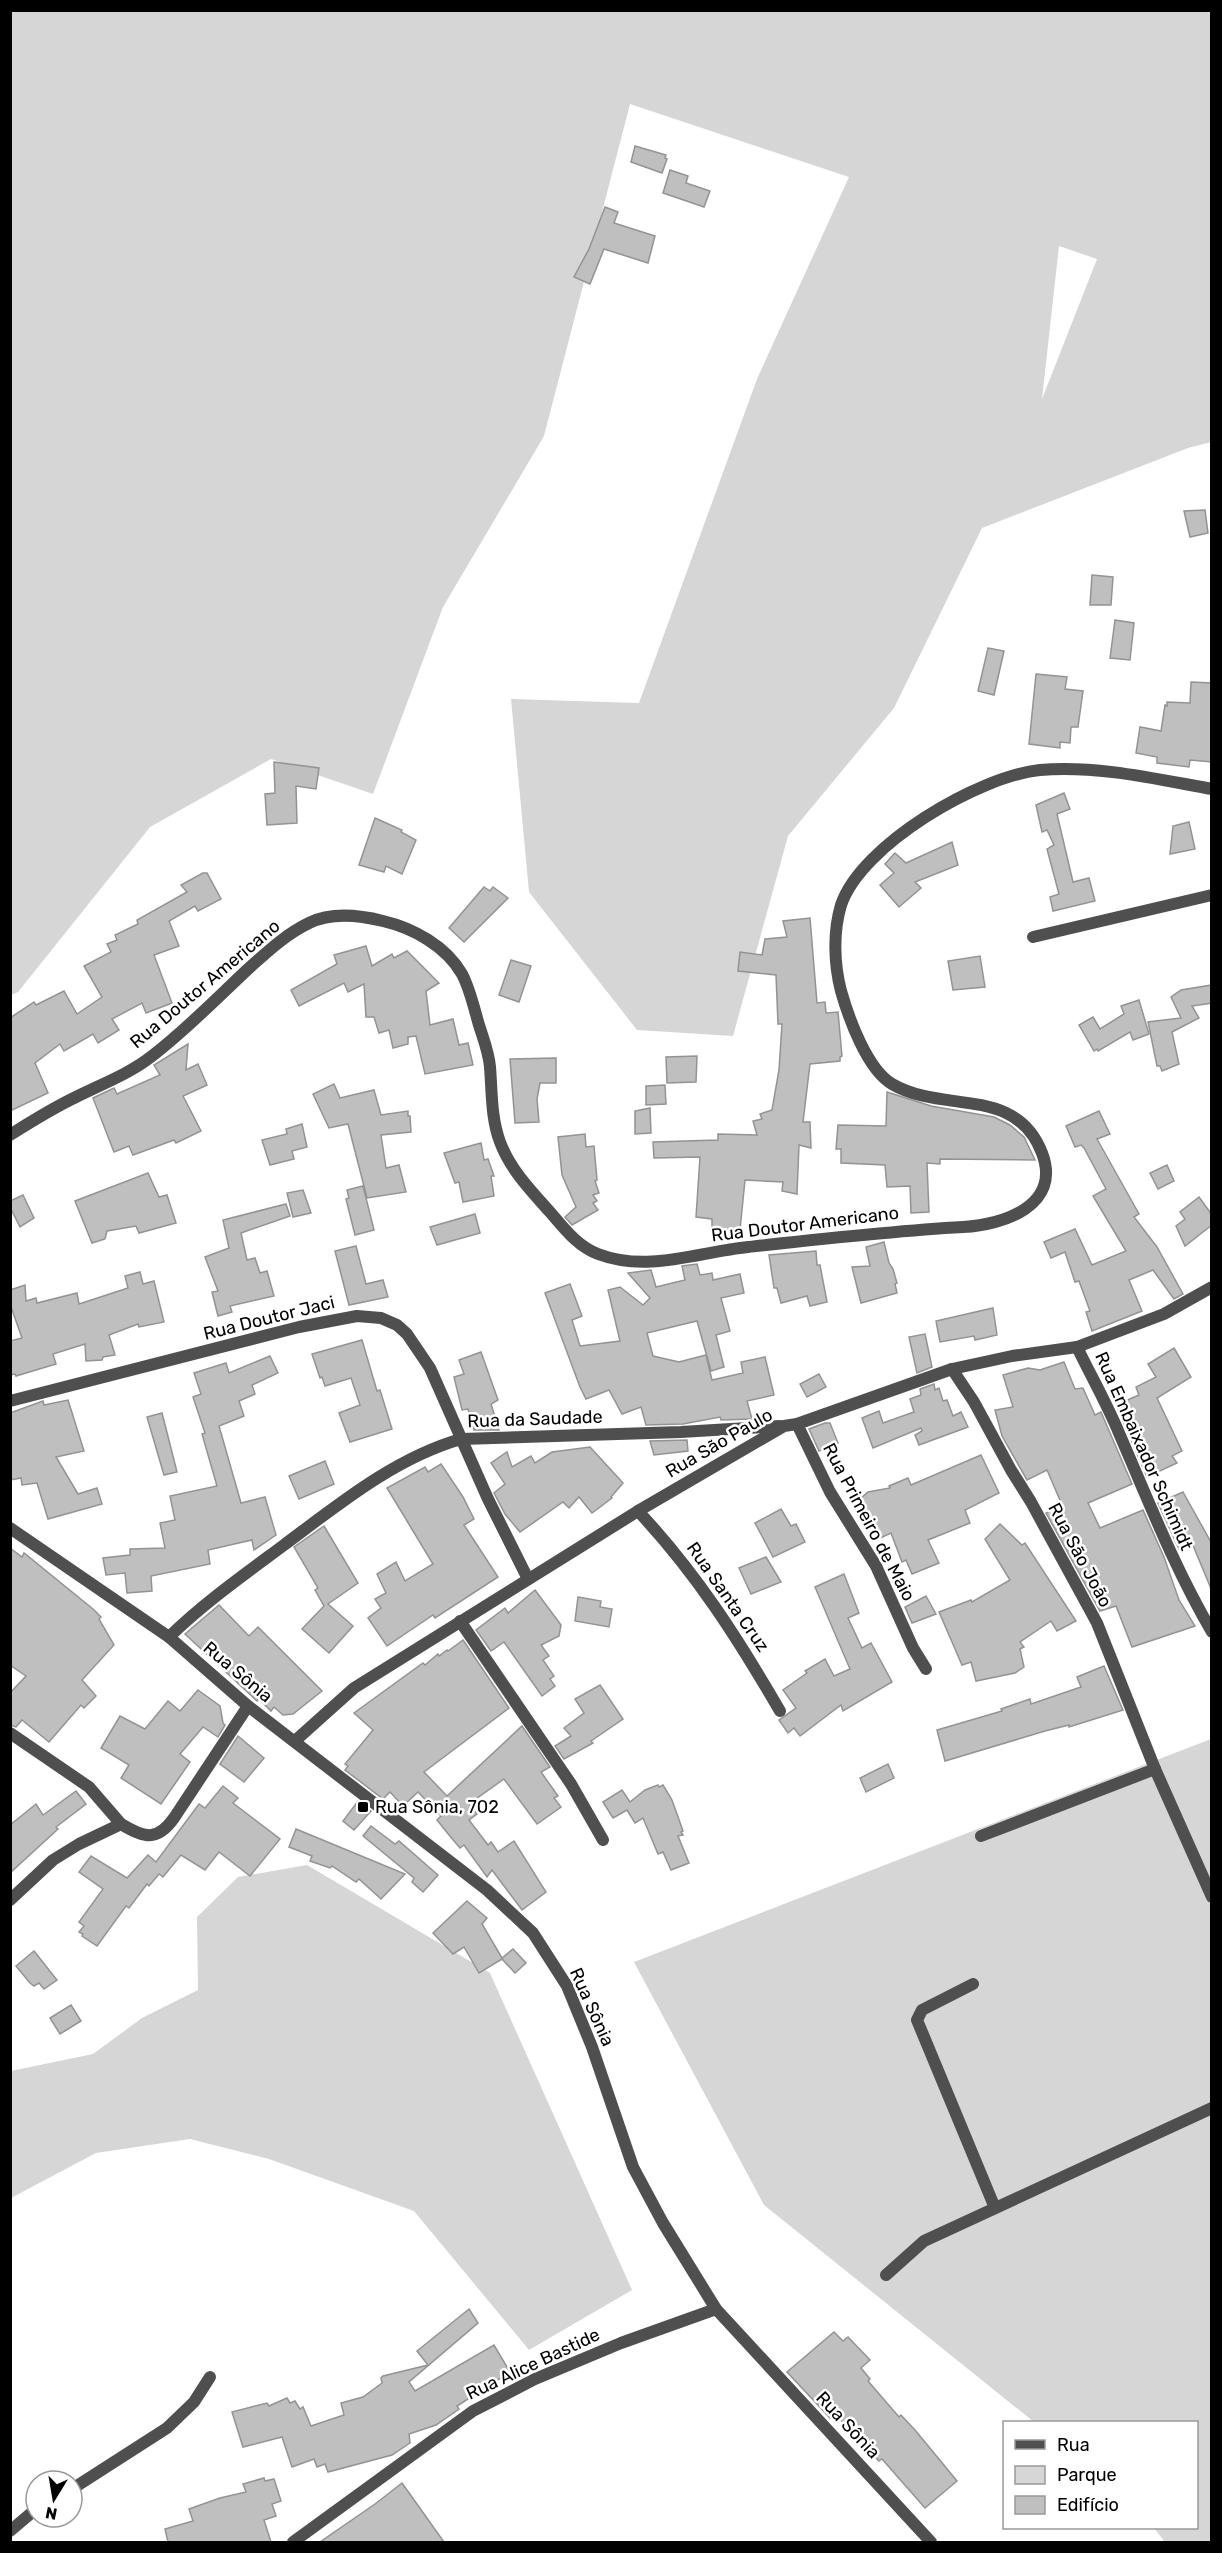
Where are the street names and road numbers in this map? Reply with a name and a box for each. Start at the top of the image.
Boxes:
street label: Rua Doutor Americano [126,915,284,1053]
street label: Rua Doutor Americano [710,1202,900,1246]
street label: Rua Doutor Jaci [201,1291,337,1345]
street label: Rua Embaixador Schimidt [1090,1348,1198,1554]
street label: Rua São Paulo [662,1404,776,1482]
street label: Rua da Saudade [467,1406,603,1432]
street label: Rua Primeiro de Maio [818,1439,920,1605]
street label: Rua São João [1043,1499,1117,1611]
street label: Rua Santa Cruz [682,1538,774,1656]
street label: Rua Sônia [199,1637,277,1707]
street label: Rua Sônia [565,1964,619,2050]
street label: Rua Alice Bastide [463,2323,603,2405]
street label: Rua Sônia [811,2387,885,2463]

